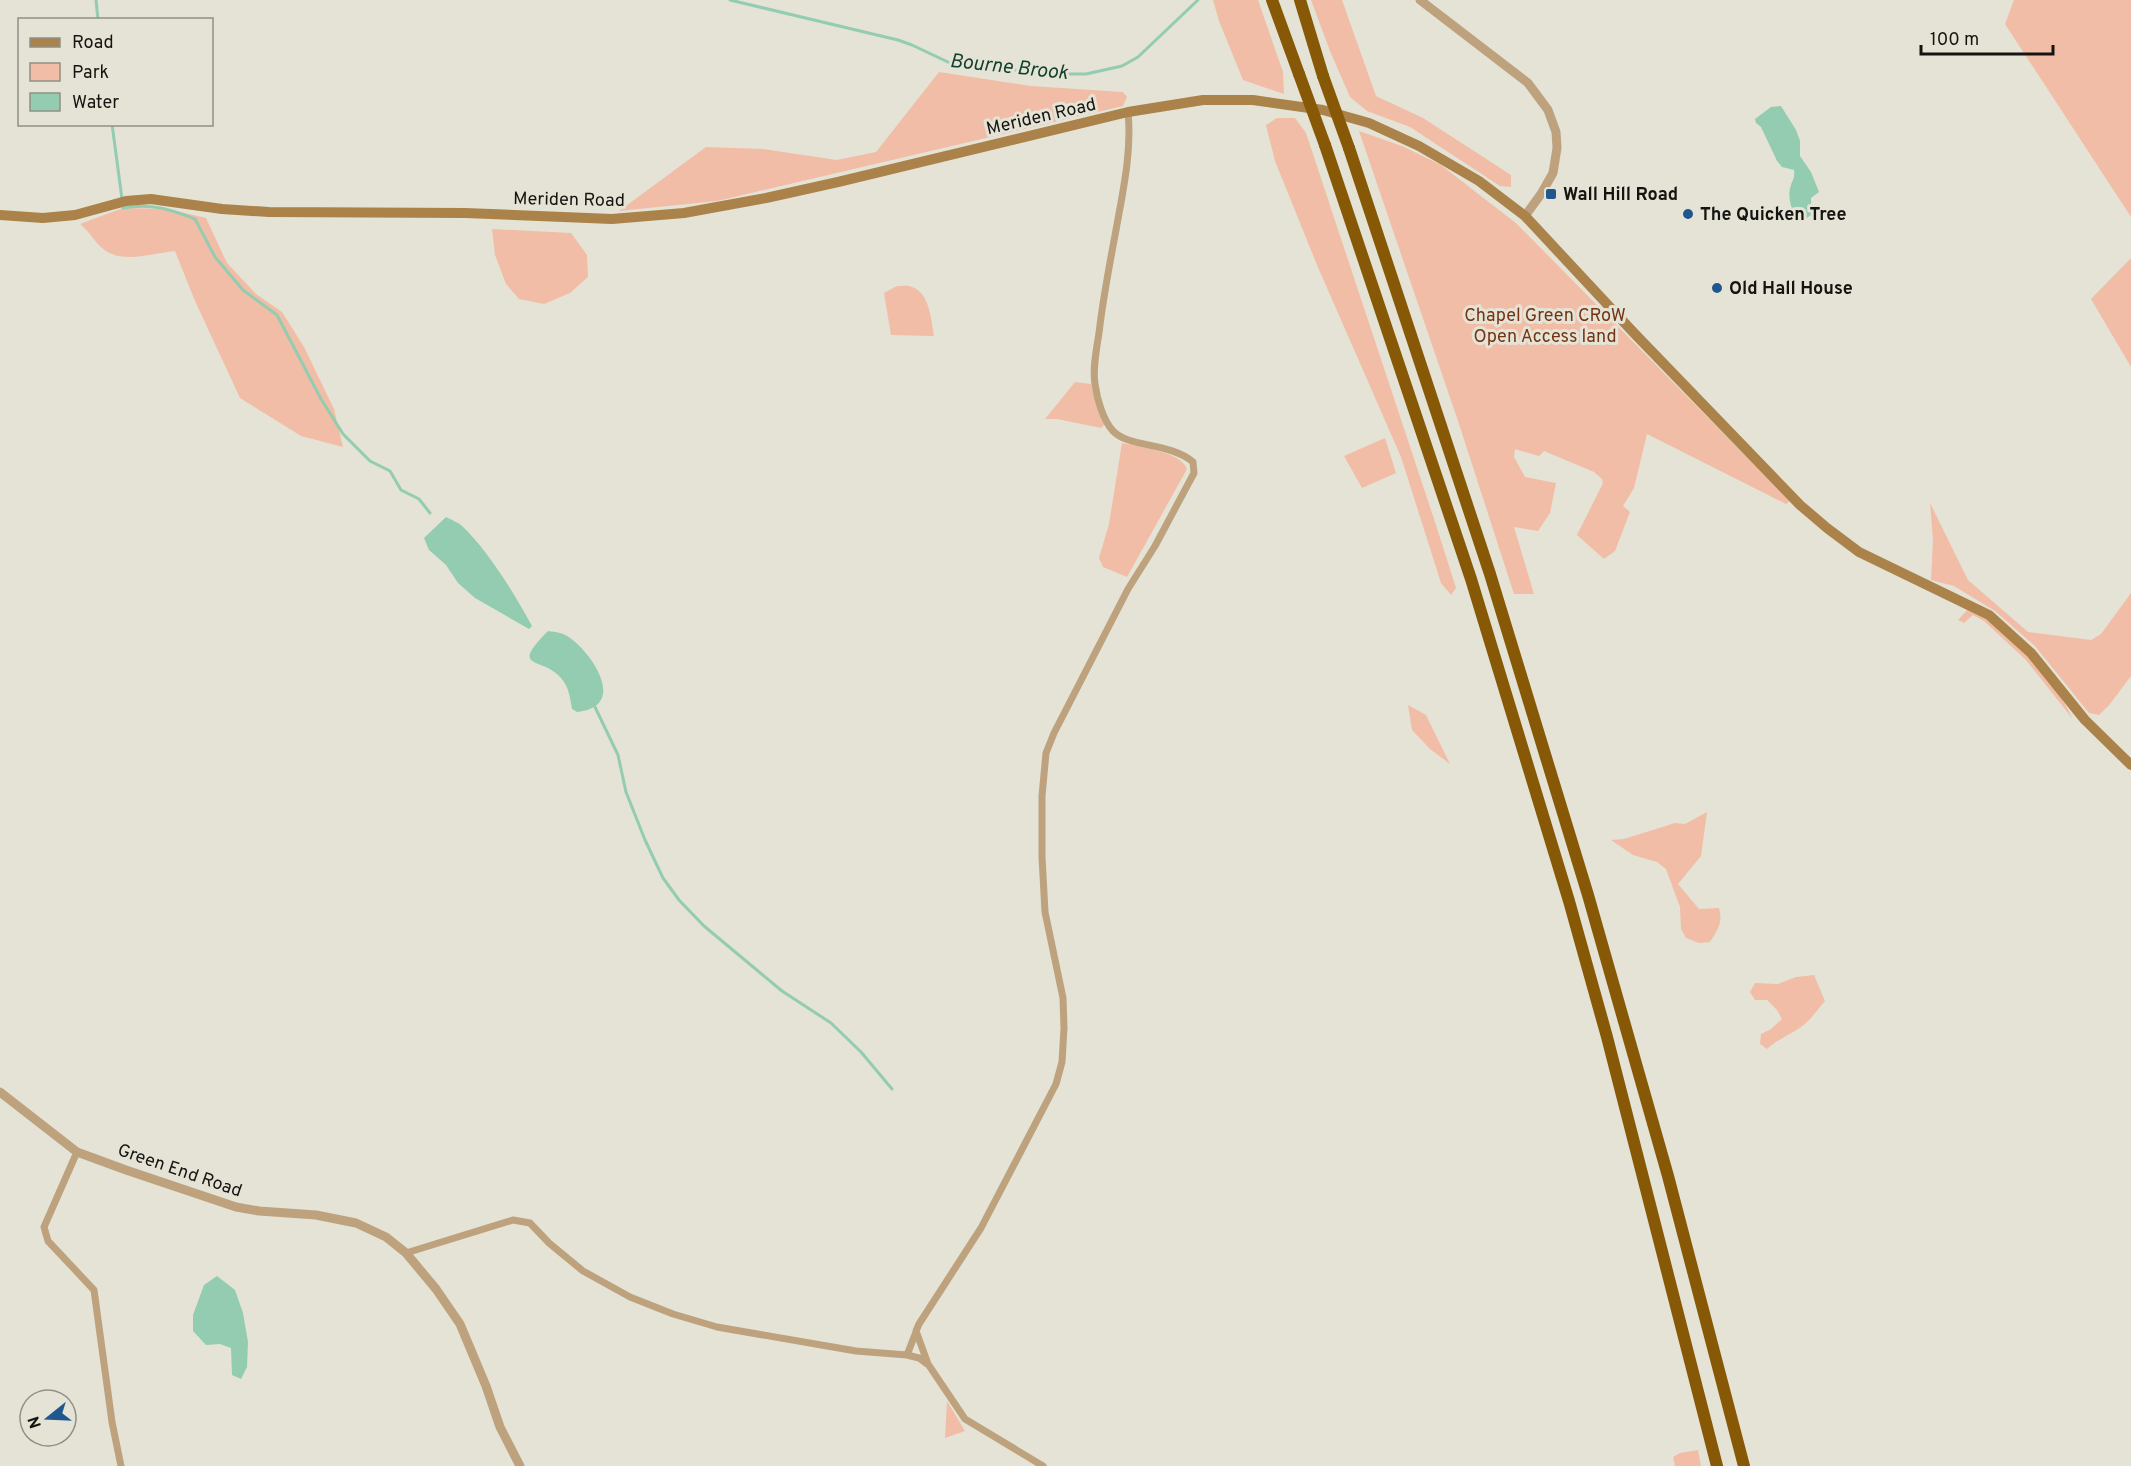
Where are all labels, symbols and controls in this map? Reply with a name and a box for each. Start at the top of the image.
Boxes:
legend [18,18,213,126]
scale bar [1921,18,2053,56]
text: 100 m [1930,29,1979,52]
text: Road [72,32,114,55]
water label: Bourne Brook [948,49,1070,87]
text: Park [72,62,109,85]
text: Water [72,92,119,115]
street label: Meriden Road [984,94,1098,141]
place label: Wall Hill Road [1563,184,1678,207]
marker: Wall Hill Road [1544,187,1558,201]
street label: Meriden Road [513,188,625,213]
place label: The Quicken Tree [1700,204,1847,227]
marker: The Quicken Tree [1681,207,1695,221]
place label: Old Hall House [1729,278,1853,301]
marker: Old Hall House [1710,281,1724,295]
park label: Chapel Green CRoW Open Access land [1464,305,1626,349]
street label: Green End Road [114,1139,245,1204]
north arrow [18,1388,78,1448]
text: N [24,1413,47,1431]

